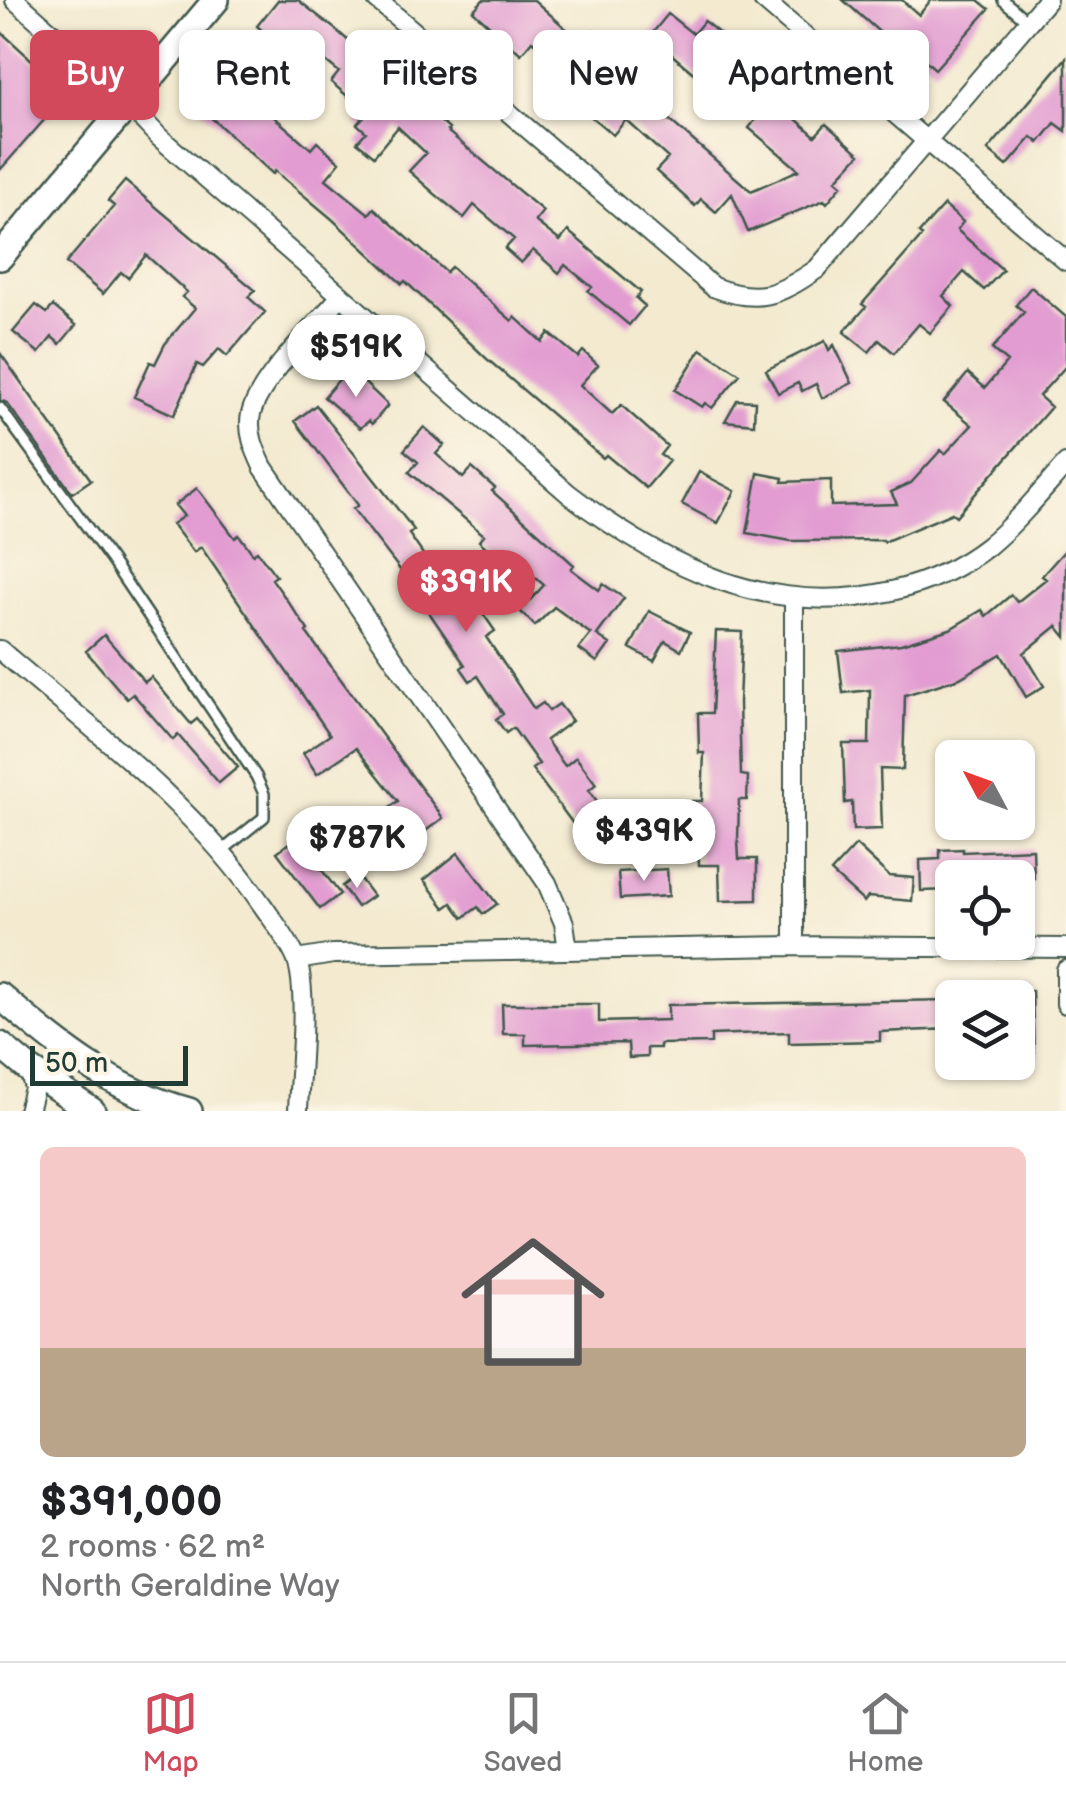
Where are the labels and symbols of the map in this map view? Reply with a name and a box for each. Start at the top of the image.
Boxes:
pin: $519K [286,315,426,400]
pin: $391K [396,550,536,635]
north arrow [935,740,1035,840]
pin: $439K [574,799,714,884]
pin: $787K [287,806,427,891]
scale bar [30,1041,188,1086]

